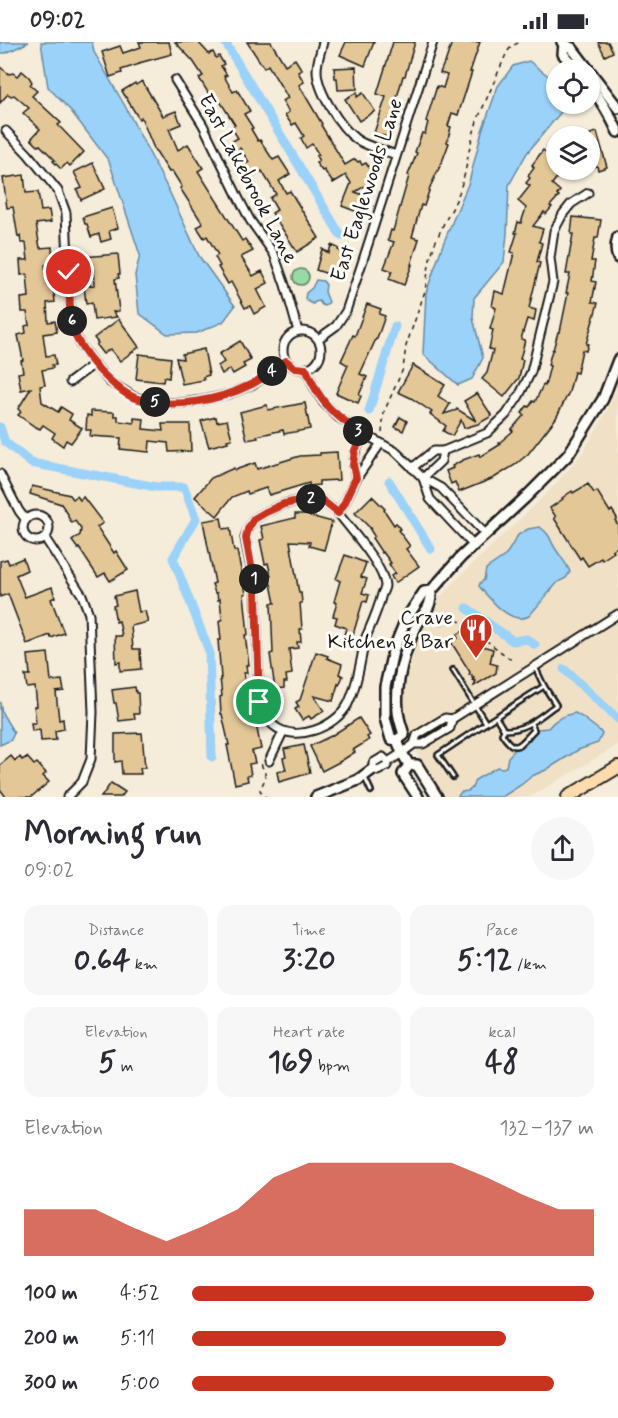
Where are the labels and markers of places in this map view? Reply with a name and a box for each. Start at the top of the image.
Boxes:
pin [43,246,94,297]
pin: 6 [57,306,87,336]
pin: 4 [257,356,287,386]
pin: 5 [140,387,170,417]
pin: 3 [343,416,373,446]
pin: 2 [296,484,326,514]
pin: 1 [239,564,269,594]
place label: Crave Kitchen & Bar [328,604,453,656]
restaurant icon: Crave Kitchen & Bar [458,612,494,659]
pin [233,676,284,727]

